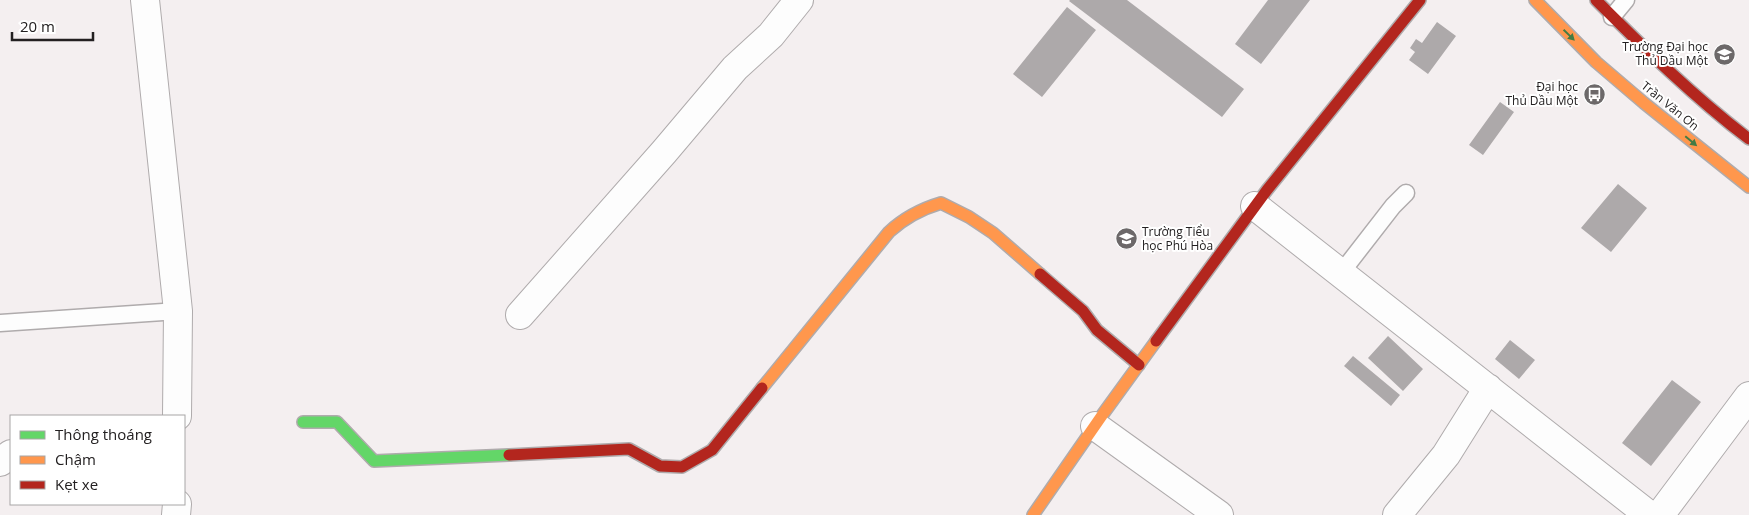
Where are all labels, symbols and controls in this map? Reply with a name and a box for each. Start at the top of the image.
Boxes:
scale bar [12,10,94,42]
text: 20 m [20,16,55,36]
one-way arrow [1562,29,1574,41]
place label: Trường Đại học Thủ Dầu Một [1622,38,1708,69]
school or university icon: Trường Đại học Thủ Dầu Một [1712,42,1736,66]
street label: Trần Văn Ơn [1638,77,1703,134]
place label: Đại học Thủ Dầu Một [1505,78,1578,109]
bus stop icon: Đại học Thủ Dầu Một [1582,82,1606,106]
one-way arrow [1685,136,1698,147]
place label: Trường Tiểu học Phú Hòa [1142,223,1213,254]
school or university icon: Trường Tiểu học Phú Hòa [1114,227,1138,251]
legend [10,415,185,505]
text: Thông thoáng [55,424,152,444]
text: Chậm [55,449,96,469]
text: Kẹt xe [55,474,98,494]

